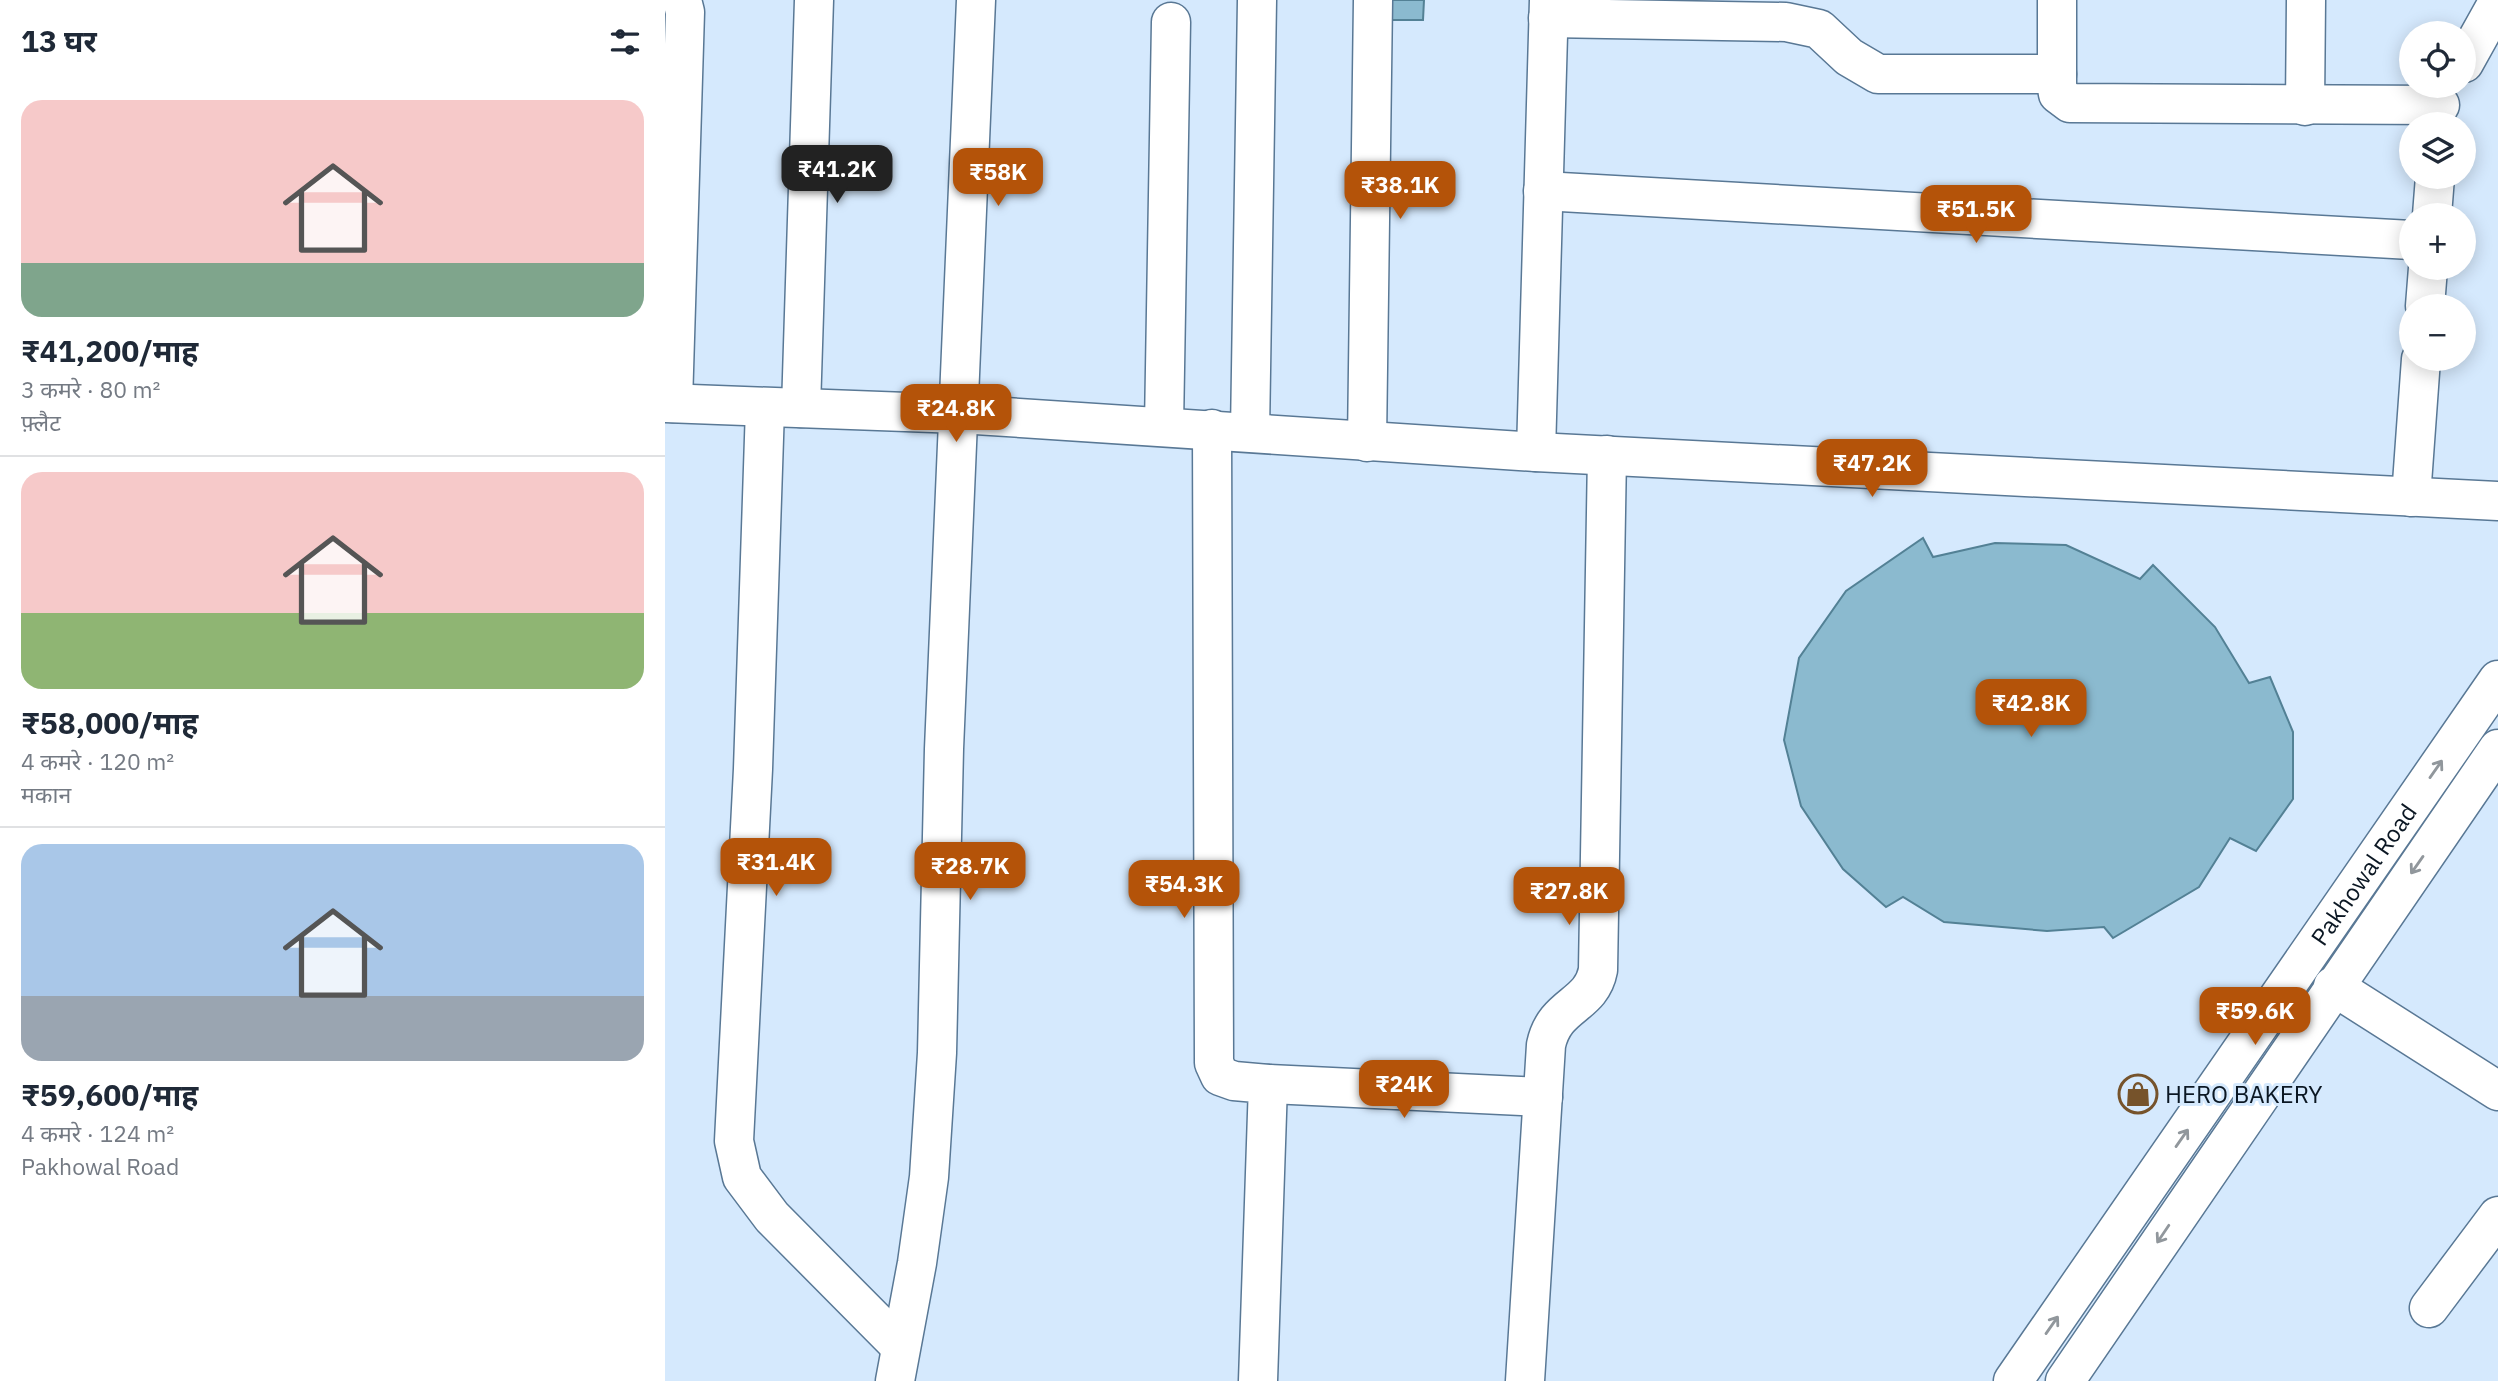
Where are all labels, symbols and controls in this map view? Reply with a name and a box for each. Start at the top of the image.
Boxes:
text: 13 घर [21,21,97,60]
map controls [2399,21,2476,371]
button: locate [2399,21,2476,98]
icon: filters [606,23,644,61]
button: layers [2399,112,2476,189]
icon: home [270,145,396,271]
pin: ₹41.2K [780,146,894,205]
pin: ₹58K [957,148,1039,208]
text: ₹41.2K [797,153,877,183]
text: ₹58K [969,156,1027,186]
pin: ₹38.1K [1343,162,1457,221]
text: ₹38.1K [1360,169,1440,199]
pin: ₹51.5K [1919,186,2033,245]
text: ₹51.5K [1936,193,2016,223]
button: + [2399,203,2476,280]
button: − [2399,294,2476,371]
text: ₹41,200/माह [21,331,198,370]
text: 3 कमरे · 80 m² [21,374,160,404]
pin: ₹24.8K [899,384,1013,444]
text: ₹24.8K [916,392,996,422]
text: फ़्लैट [21,407,61,437]
pin: ₹47.2K [1815,440,1929,499]
text: ₹47.2K [1832,447,1912,477]
icon: home [270,517,396,643]
pin: ₹42.8K [1974,680,2088,739]
text: ₹42.8K [1991,687,2071,717]
text: ₹58,000/माह [21,703,198,742]
text: 4 कमरे · 120 m² [21,746,174,776]
one-way arrow [2429,760,2443,779]
text: मकान [21,779,71,809]
street label: Pakhowal Road [2303,797,2424,951]
pin: ₹31.4K [719,838,833,898]
pin: ₹28.7K [913,842,1027,902]
text: ₹31.4K [736,846,816,876]
text: ₹28.7K [930,850,1010,880]
one-way arrow [2410,855,2424,874]
pin: ₹54.3K [1127,860,1241,920]
pin: ₹27.8K [1512,867,1626,927]
text: ₹54.3K [1144,868,1224,898]
text: ₹27.8K [1529,875,1609,905]
icon: home [270,890,396,1016]
pin: ₹59.6K [2198,988,2312,1047]
text: ₹59.6K [2215,995,2295,1025]
pin: ₹24K [1363,1060,1445,1120]
text: ₹24K [1375,1068,1433,1098]
shop icon: HERO BAKERY [2117,1073,2159,1115]
text: ₹59,600/माह [21,1075,198,1114]
place label: HERO BAKERY [2165,1078,2323,1110]
text: 4 कमरे · 124 m² [21,1118,174,1148]
one-way arrow [2174,1129,2189,1148]
text: Pakhowal Road [21,1151,179,1181]
one-way arrow [2156,1224,2170,1243]
one-way arrow [2045,1316,2059,1335]

